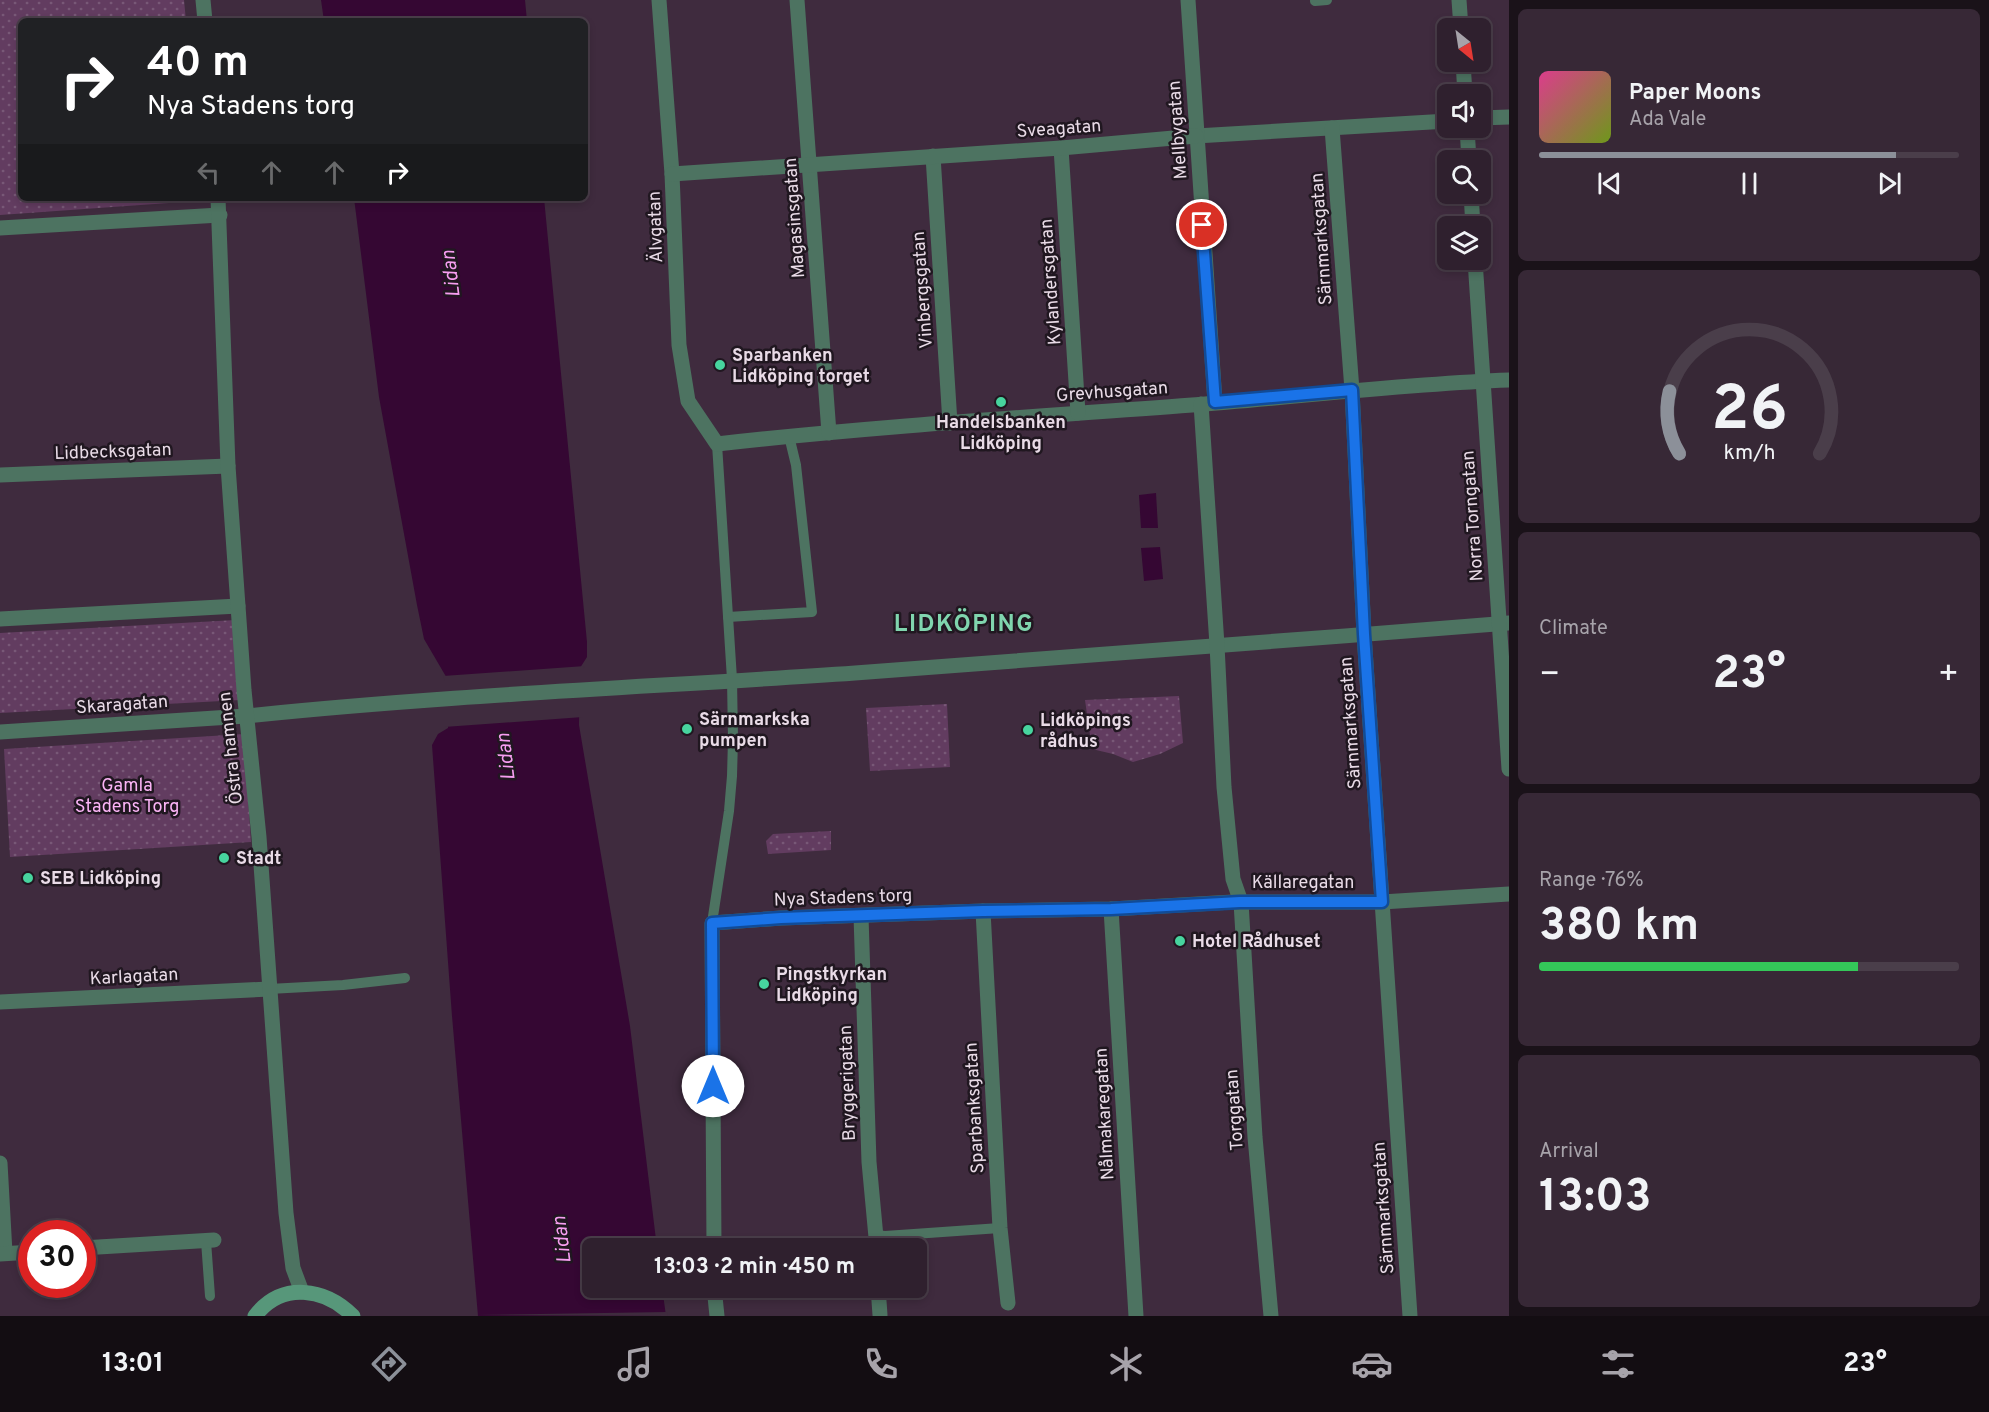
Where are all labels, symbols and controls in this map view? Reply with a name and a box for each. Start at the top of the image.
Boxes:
north arrow [1437,18,1491,72]
map controls [1437,18,1491,270]
text: 40 m [147,38,249,91]
icon: right [48,42,126,120]
street label: Mellbygatan [1164,80,1193,180]
text: Paper Moons [1629,80,1761,107]
button: sound [1437,84,1491,138]
text: Nya Stadens torg [147,90,355,124]
text: Ada Vale [1629,107,1706,133]
street label: Sveagatan [1016,115,1102,144]
button: search [1437,150,1491,204]
icon: left [192,156,225,189]
icon: ahead [255,156,288,189]
icon: ahead [318,156,351,189]
icon: right [381,156,414,189]
street label: Magasinsgatan [780,157,811,279]
icon: previous [1593,167,1626,200]
icon: pause [1733,167,1766,200]
icon: next [1873,167,1906,200]
street label: Särnmarksgatan [1306,172,1339,306]
street label: Älvgatan [642,191,669,263]
pin [1176,199,1227,250]
icon: arrive [1185,208,1218,241]
button: layers [1437,216,1491,270]
street label: Kylandersgatan [1036,218,1067,346]
street label: Vinbergsgatan [908,230,939,349]
water label: Lidan [436,248,468,299]
place label: Sparbanken Lidköping torget [732,345,870,389]
marker: Sparbanken Lidköping torget [713,358,727,372]
text: 26 [1711,373,1787,452]
street label: Grevhusgatan [1055,377,1169,408]
marker: Handelsbanken Lidköping [994,395,1008,409]
place label: Handelsbanken Lidköping [936,412,1066,456]
street label: Lidbecksgatan [54,439,172,466]
text: km/h [1723,440,1775,467]
street label: Norra Torngatan [1457,450,1490,582]
district label: LIDKÖPING [894,608,1034,640]
text: Climate [1539,616,1608,642]
text: 23° [1712,647,1786,704]
text: − [1539,655,1560,697]
text: + [1938,655,1959,697]
street label: Särnmarksgatan [1335,656,1368,790]
street label: Östra hamnen [212,690,249,806]
street label: Skaragatan [75,691,169,720]
place label: Särnmarkska pumpen [699,709,810,753]
place label: Lidköpings rådhus [1040,710,1131,754]
marker: Särnmarkska pumpen [680,722,694,736]
marker: Lidköpings rådhus [1021,723,1035,737]
water label: Lidan [491,731,523,782]
park label: Gamla Stadens Torg [75,775,179,819]
place label: Stadt [236,848,281,871]
marker: Stadt [217,851,231,865]
place label: SEB Lidköping [40,868,161,891]
text: Range · 76% [1539,868,1644,894]
marker: SEB Lidköping [21,871,35,885]
street label: Källaregatan [1252,872,1354,895]
street label: Nya Stadens torg [773,885,913,912]
text: 380 km [1539,899,1699,956]
place label: Hotel Rådhuset [1192,931,1320,954]
marker: Hotel Rådhuset [1173,934,1187,948]
street label: Karlagatan [89,964,179,991]
place label: Pingstkyrkan Lidköping [776,964,887,1008]
marker: Pingstkyrkan Lidköping [757,977,771,991]
street label: Bryggerigatan [835,1025,862,1141]
street label: Sparbanksgatan [961,1042,990,1174]
street label: Nålmakaregatan [1091,1047,1120,1181]
position arrow [681,1054,745,1118]
street label: Torggatan [1221,1069,1250,1151]
text: Arrival [1539,1139,1599,1165]
street label: Särnmarksgatan [1368,1141,1401,1275]
text: 13:03 [1539,1170,1651,1227]
water label: Lidan [547,1214,579,1265]
speed limit sign: 30 [18,1220,96,1298]
text: 13:03 · 2 min · 450 m [654,1254,855,1281]
icon: directions [368,1343,410,1385]
icon: music [614,1343,656,1385]
icon: phone [860,1343,902,1385]
icon: climate [1105,1343,1147,1385]
icon: car [1351,1343,1393,1385]
icon: filters [1597,1343,1639,1385]
text: 13:01 [102,1347,164,1381]
text: 23° [1843,1347,1887,1381]

